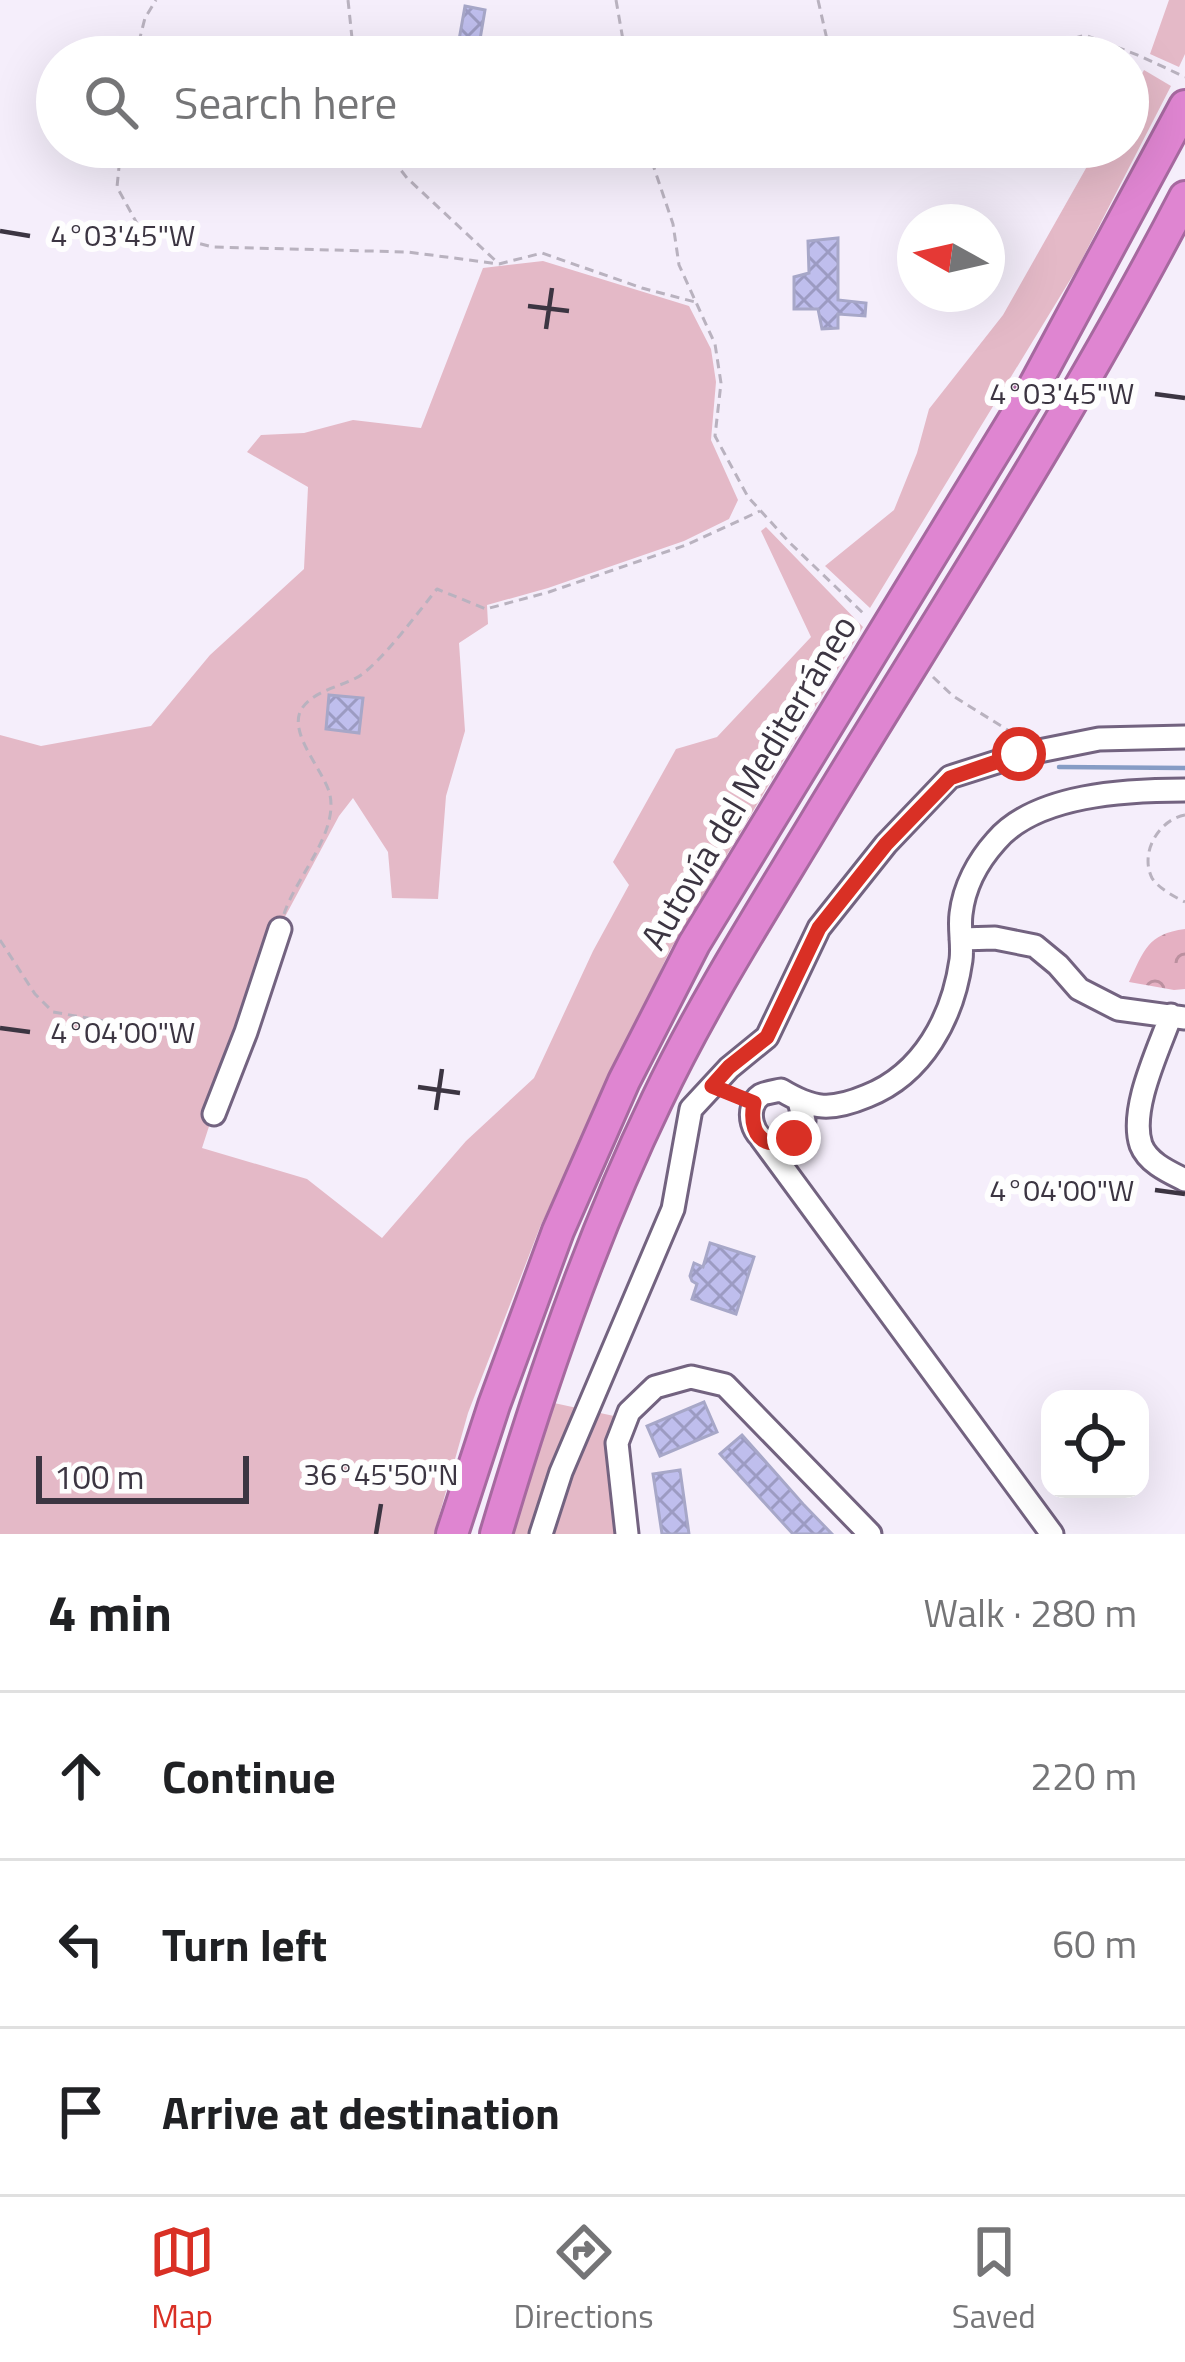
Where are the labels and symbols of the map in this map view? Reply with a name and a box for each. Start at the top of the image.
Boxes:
north arrow [897,204,1005,312]
text: 4°03'45"W [51,212,195,258]
text: 4°03'45"W [990,370,1134,416]
street label: Autovía del Mediterráneo [626,604,870,960]
route start [992,727,1046,781]
text: 4°04'00"W [51,1009,195,1055]
route end [767,1111,821,1165]
text: 4°04'00"W [990,1167,1134,1213]
scale bar [36,1450,249,1503]
text: 36°45'50"N [303,1451,459,1497]

